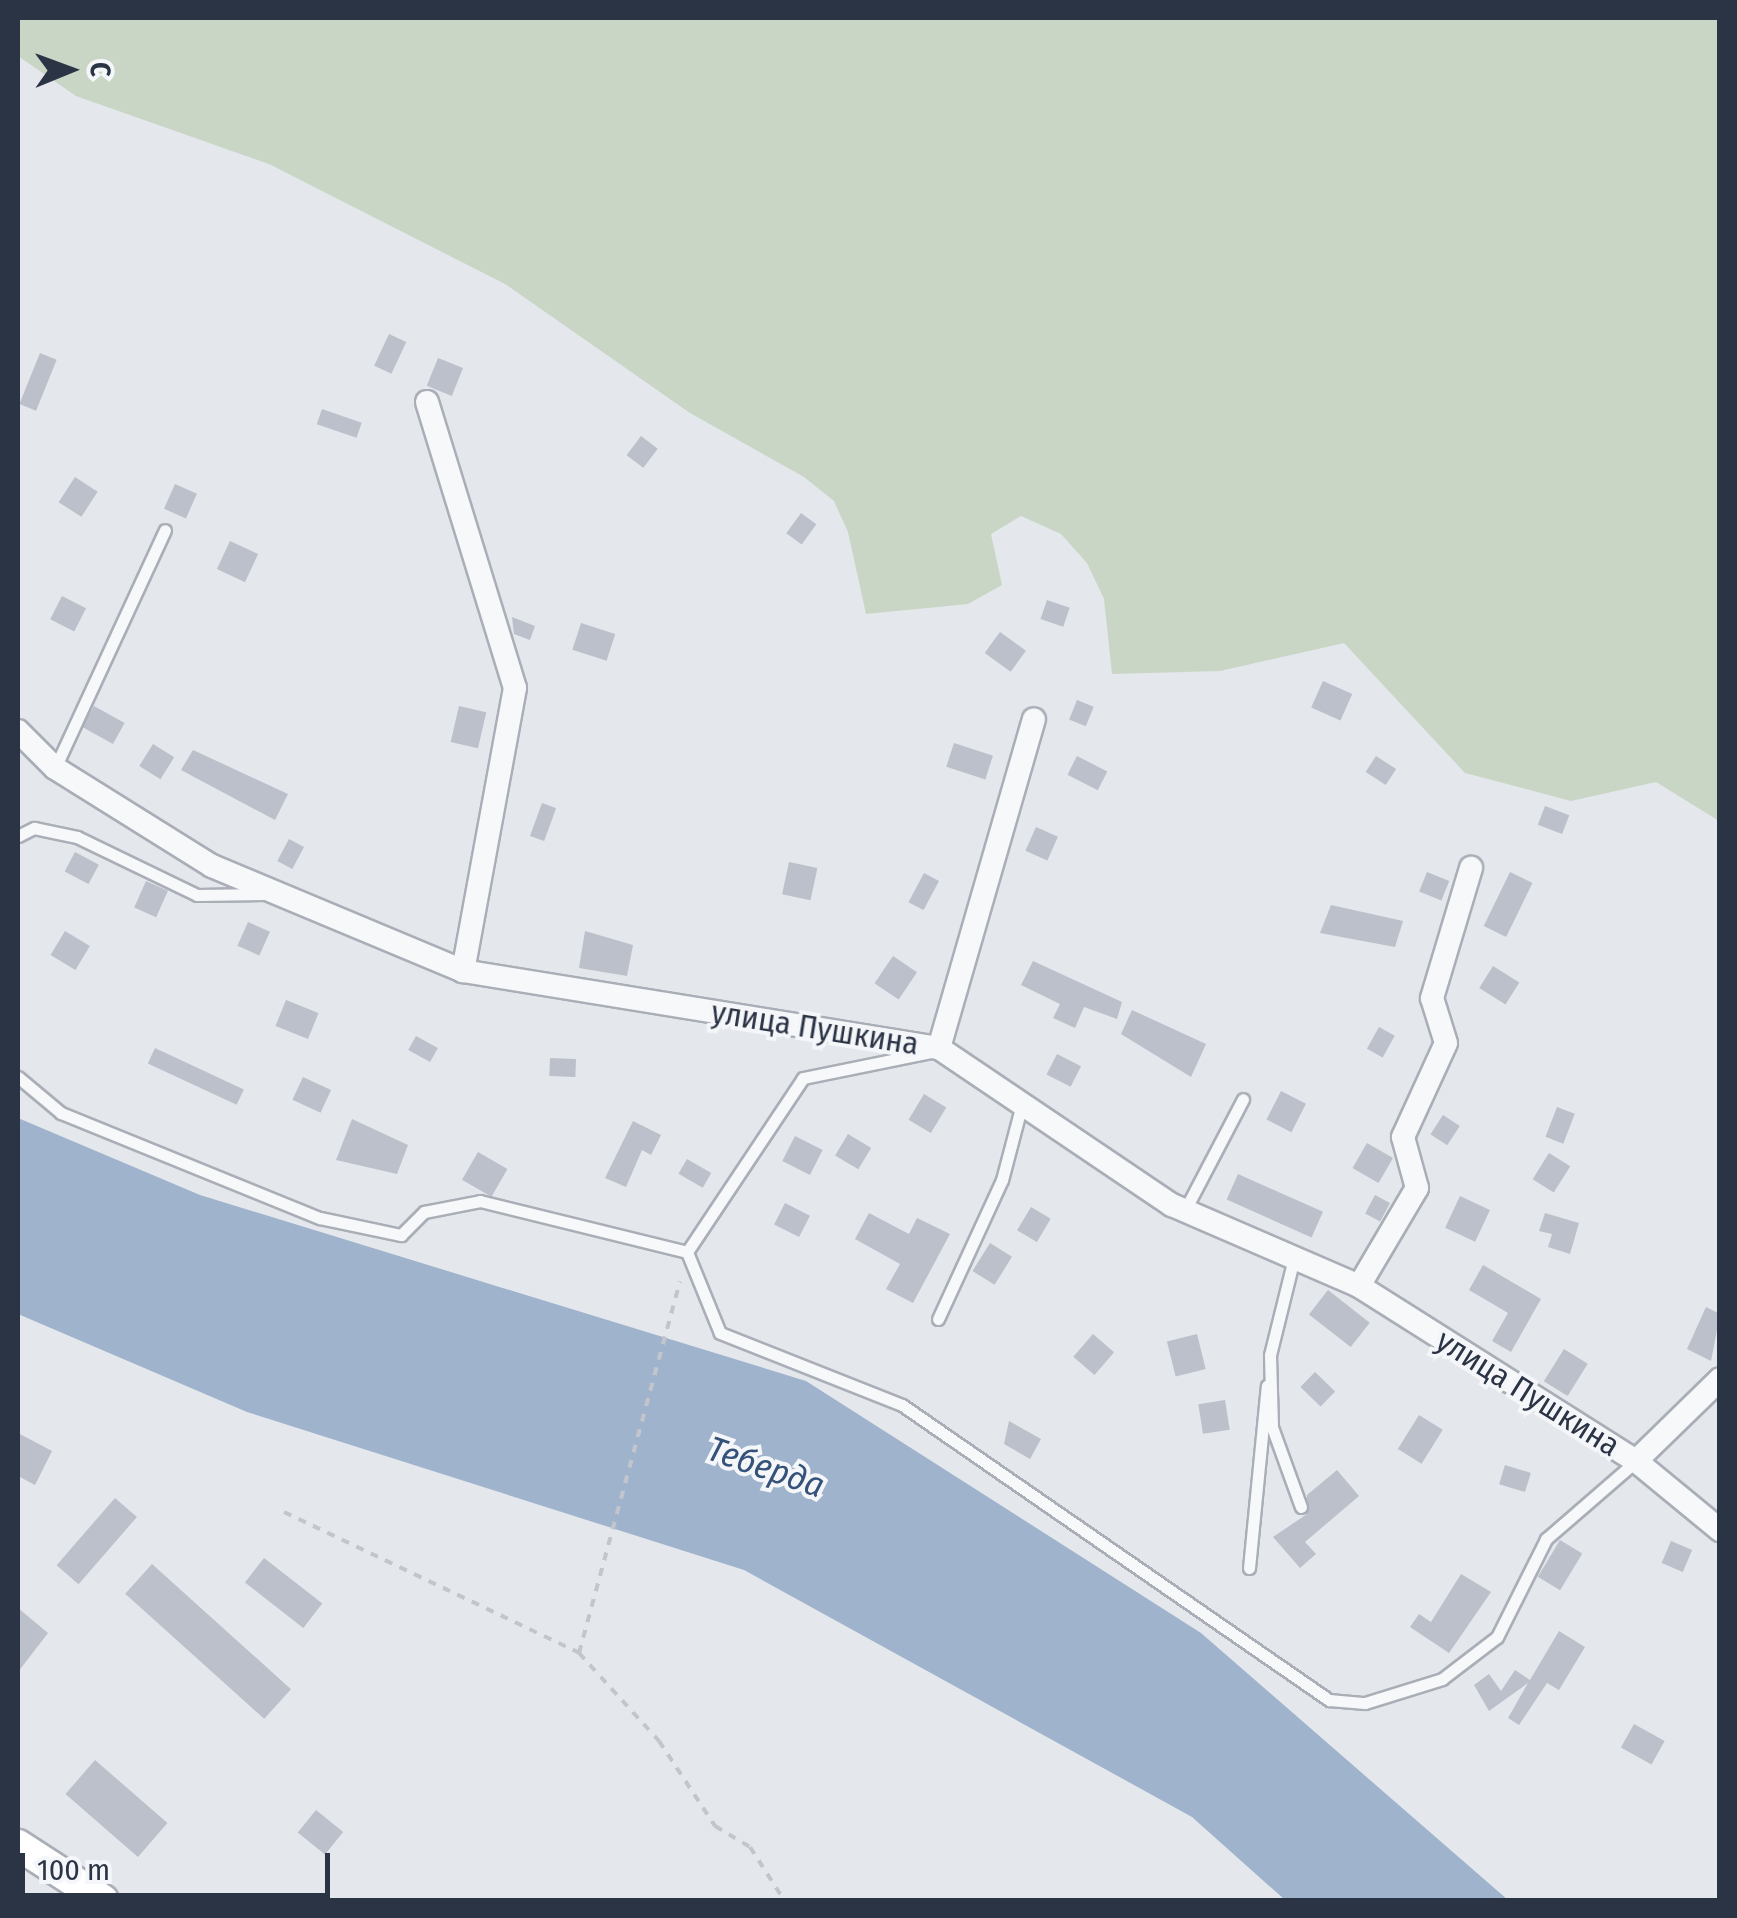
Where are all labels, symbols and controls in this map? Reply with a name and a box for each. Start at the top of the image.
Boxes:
north arrow [20,20,120,120]
text: С [84,62,117,77]
street label: улица Пушкина [709,993,921,1063]
street label: улица Пушкина [1429,1321,1627,1465]
water label: Теберда [702,1428,830,1506]
scale bar [25,1833,335,1895]
text: 100 m [37,1852,110,1888]

